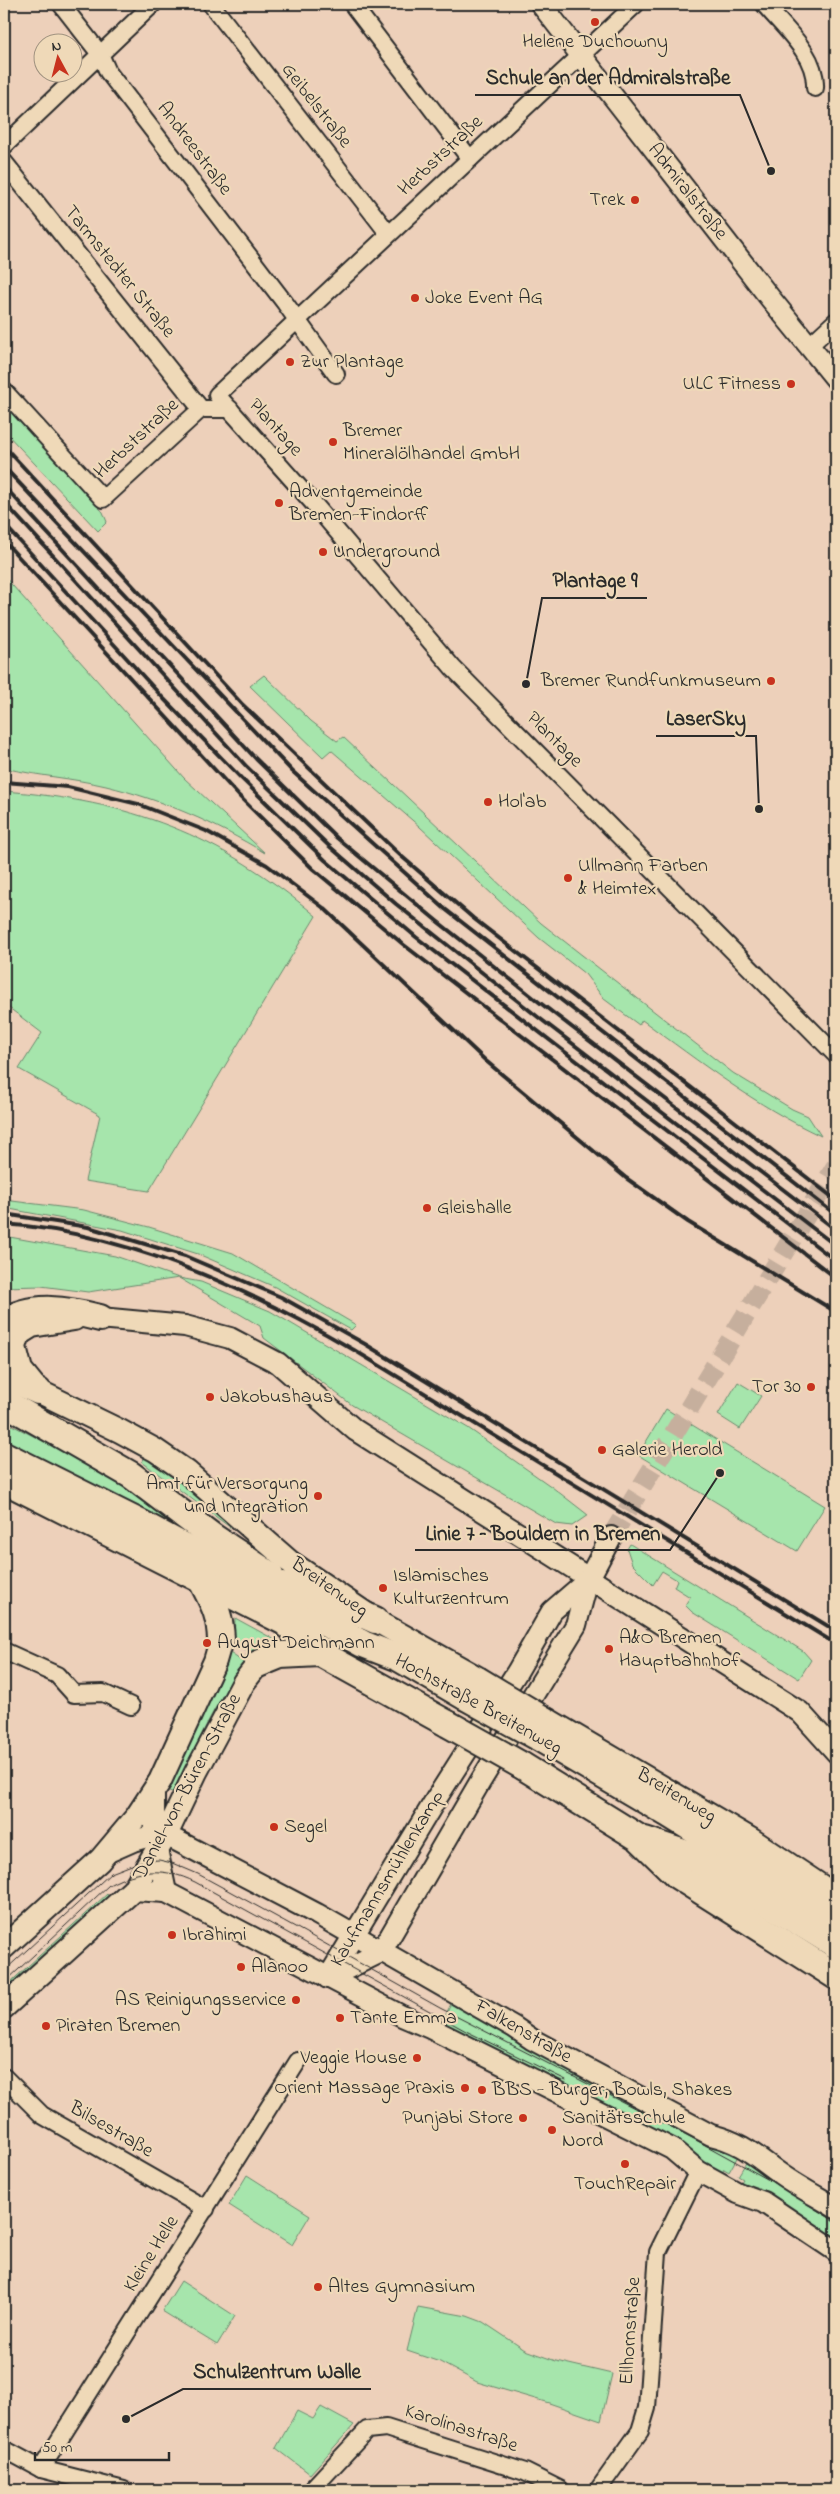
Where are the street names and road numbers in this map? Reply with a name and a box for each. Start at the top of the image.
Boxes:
street label: Geibelstraße [273,57,359,155]
street label: Andreestraße [149,96,239,202]
street label: Herbststraße [392,109,490,203]
street label: Admiralstraße [640,137,734,247]
street label: Tarmstedter Straße [56,199,182,345]
street label: Herbststraße [88,392,186,486]
street label: Plantage [240,392,309,464]
street label: Plantage [518,705,589,776]
street label: Breitenweg [283,1550,374,1626]
street label: Hochstraße Breitenweg [388,1647,567,1764]
street label: Daniel-von-Büren-Straße [126,1689,250,1886]
street label: Breitenweg [629,1760,722,1832]
street label: Kaufmannsmühlenkamp [324,1785,452,1973]
street label: Falkenstraße [468,1992,577,2072]
street label: Bilsestraße [63,2094,158,2166]
street label: Kleine Helle [117,2210,187,2298]
street label: Ellhornstraße [613,2276,649,2386]
street label: Karolinastraße [401,2397,521,2461]

